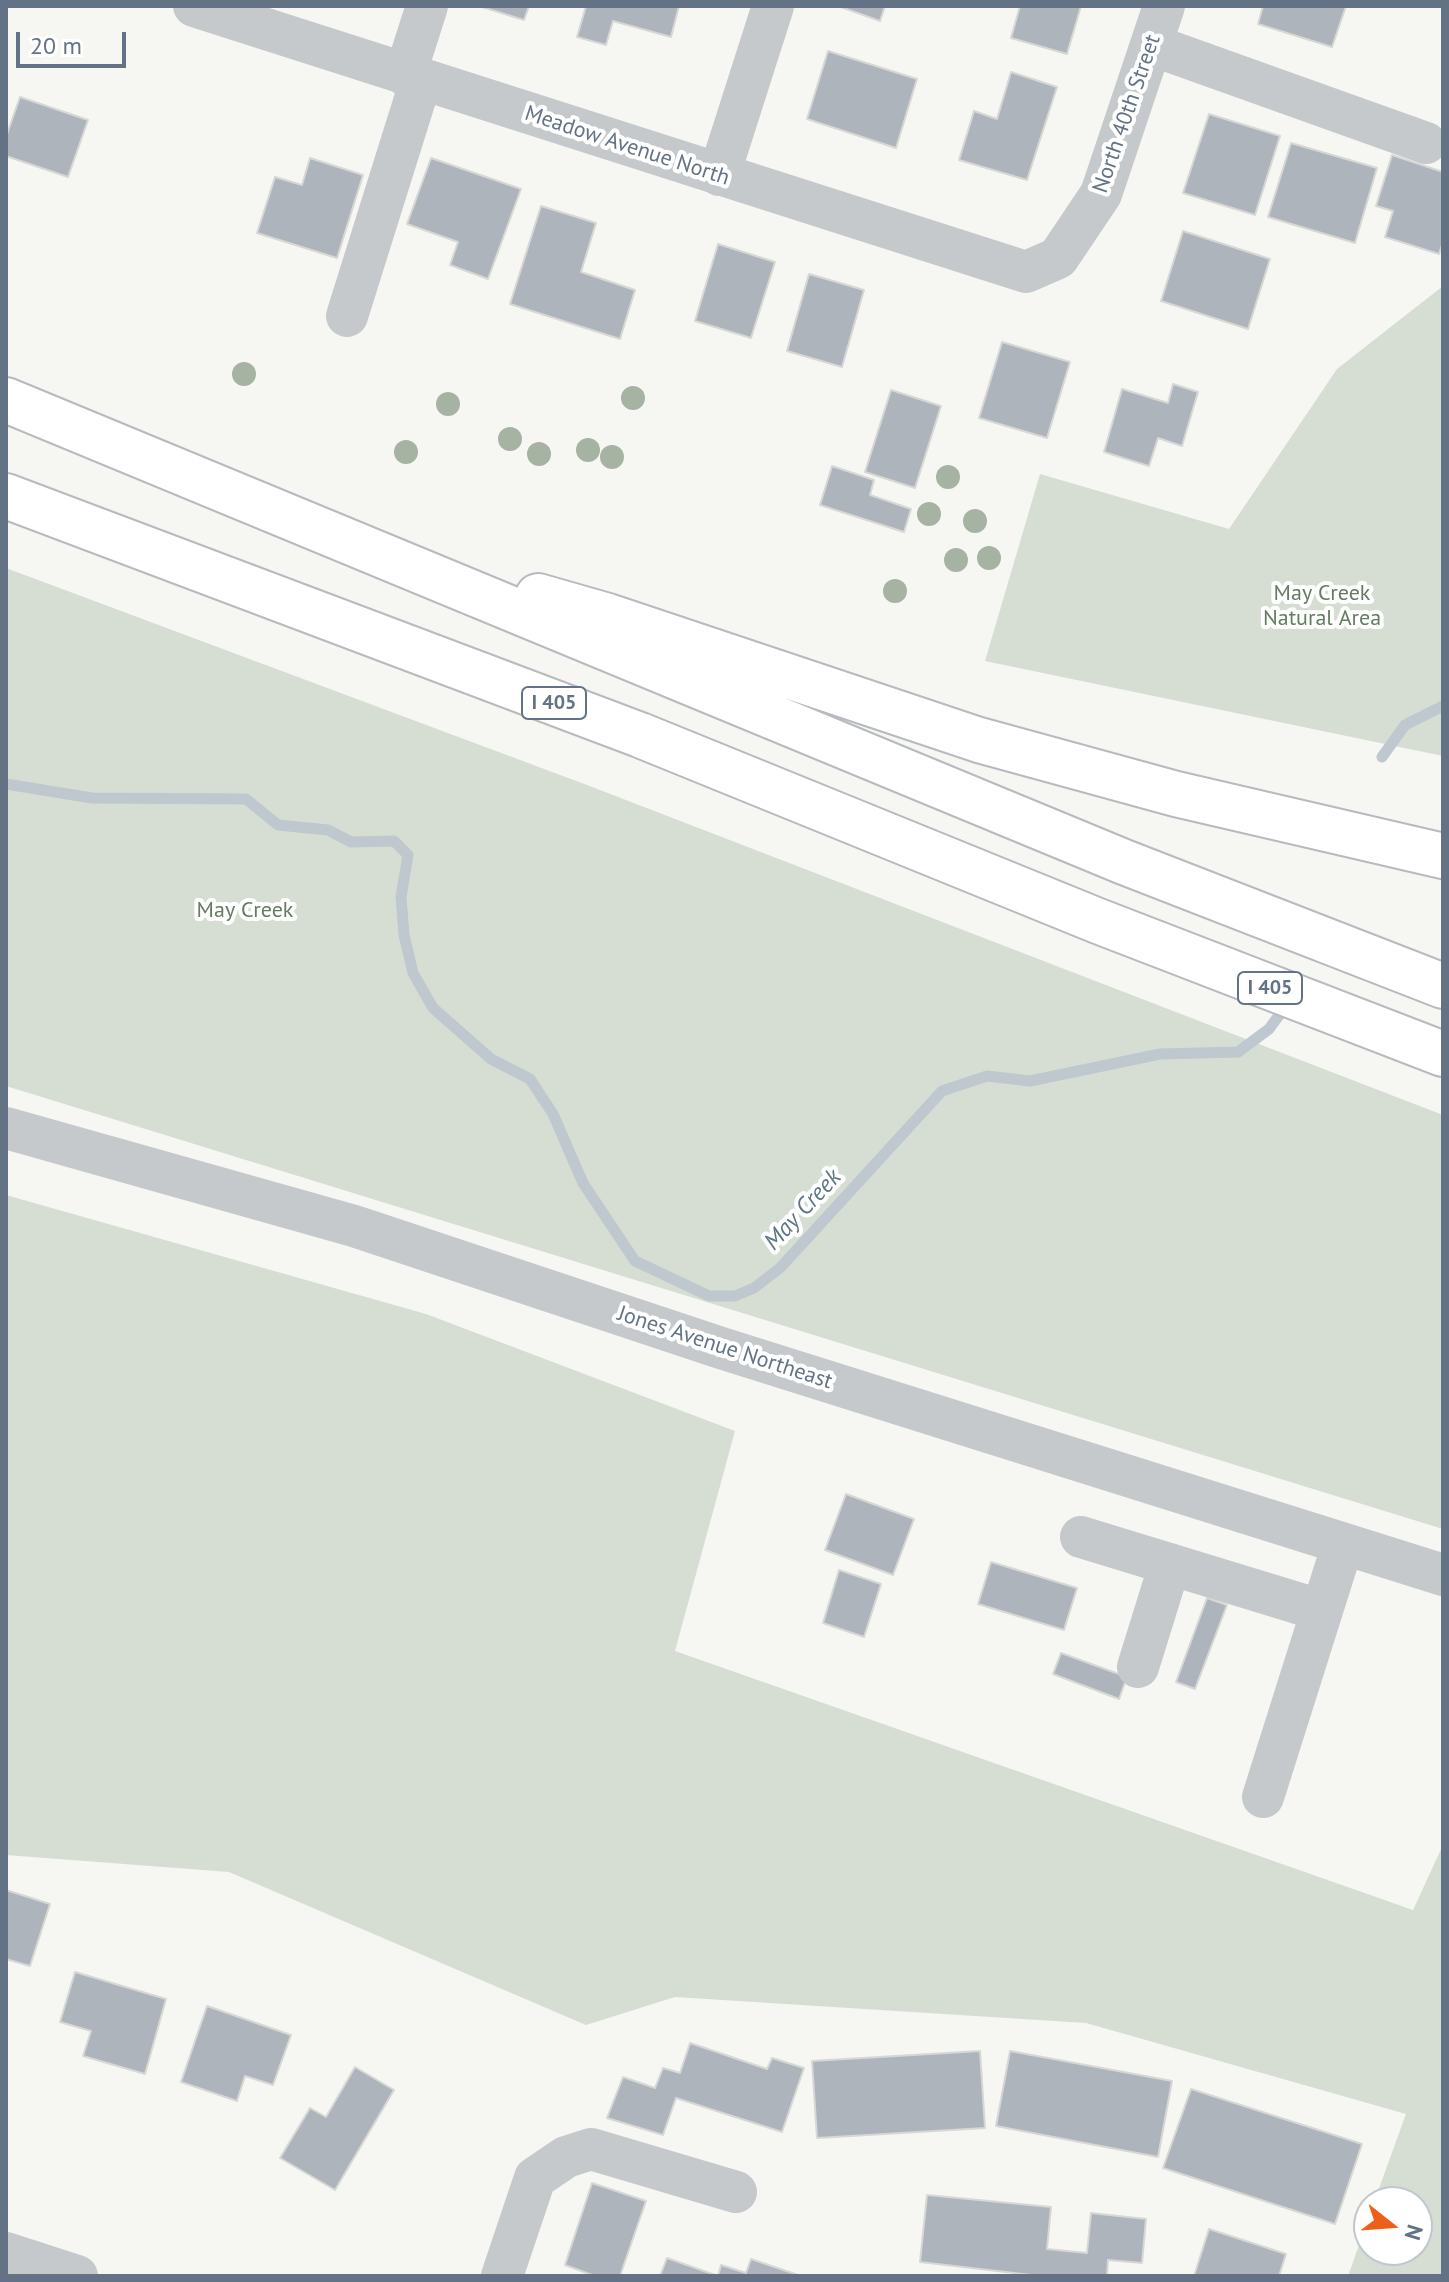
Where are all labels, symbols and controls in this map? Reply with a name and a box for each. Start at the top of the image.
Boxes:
scale bar [20,16,130,66]
text: 20 m [30,30,82,61]
street label: North 40th Street [1088,31,1166,197]
street label: Meadow Avenue North [521,100,733,192]
park label: May Creek Natural Area [1263,581,1381,632]
road number: I 405 [522,687,586,719]
park label: May Creek [197,898,293,924]
road number: I 405 [1238,972,1302,1004]
water label: May Creek [758,1164,848,1256]
street label: Jones Avenue Northeast [614,1301,836,1395]
north arrow [1353,2186,1433,2266]
text: N [1399,2221,1430,2243]

